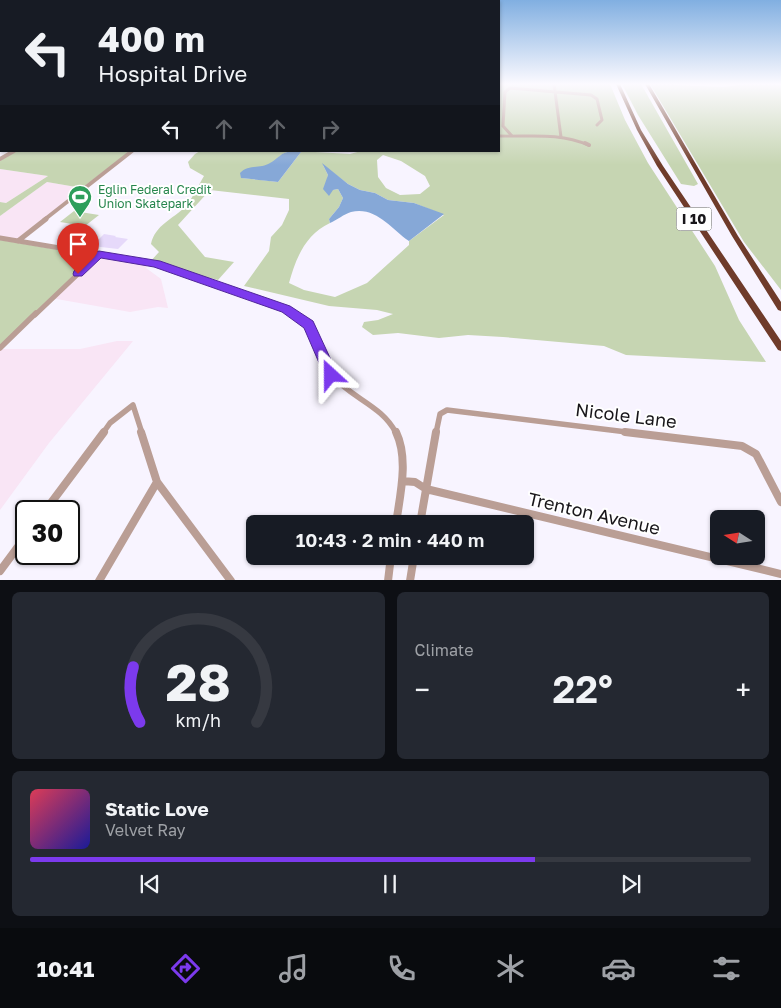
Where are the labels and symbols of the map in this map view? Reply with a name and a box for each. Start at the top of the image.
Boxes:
place label: Eglin Federal Credit Union Skatepark [98,182,212,211]
sports icon: Eglin Federal Credit Union Skatepark [67,184,93,218]
road number: I 10 [676,208,712,230]
pin [57,223,99,274]
position arrow [304,348,356,400]
street label: Nicole Lane [574,398,678,432]
street label: Trenton Avenue [526,487,662,539]
speed limit sign: 30 [15,500,80,565]
north arrow [710,510,765,565]

